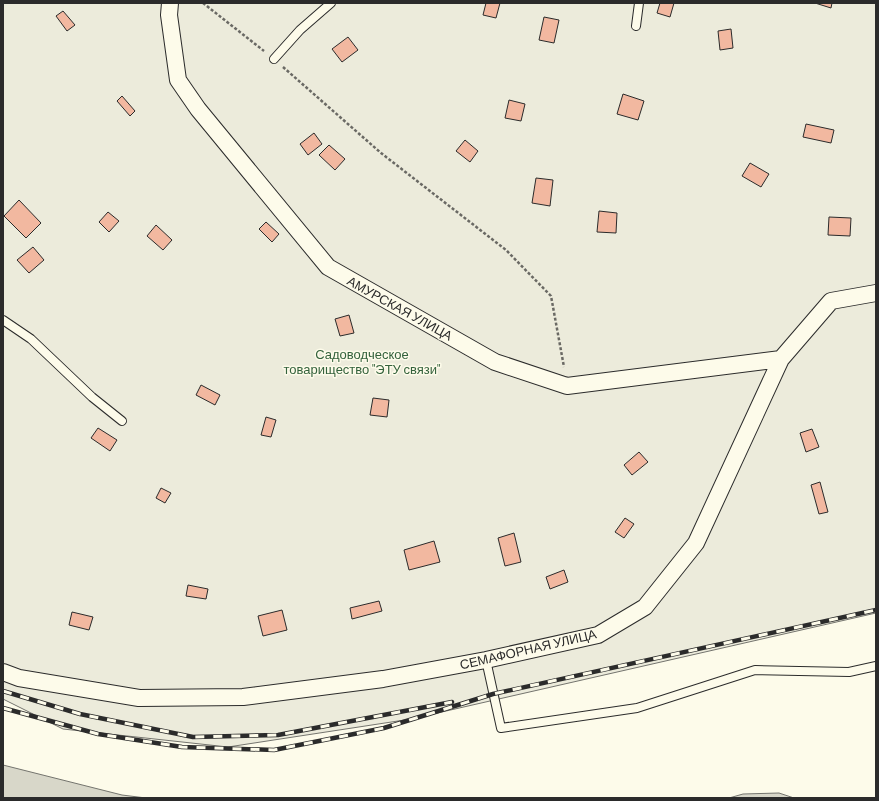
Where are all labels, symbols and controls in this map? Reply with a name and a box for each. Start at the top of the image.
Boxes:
street label: АМУРСКАЯ УЛИЦА [345,272,456,344]
park label: Садоводческое товарищество "ЭТУ связи" [284,346,441,377]
street label: СЕМАФОРНАЯ УЛИЦА [458,625,598,673]

